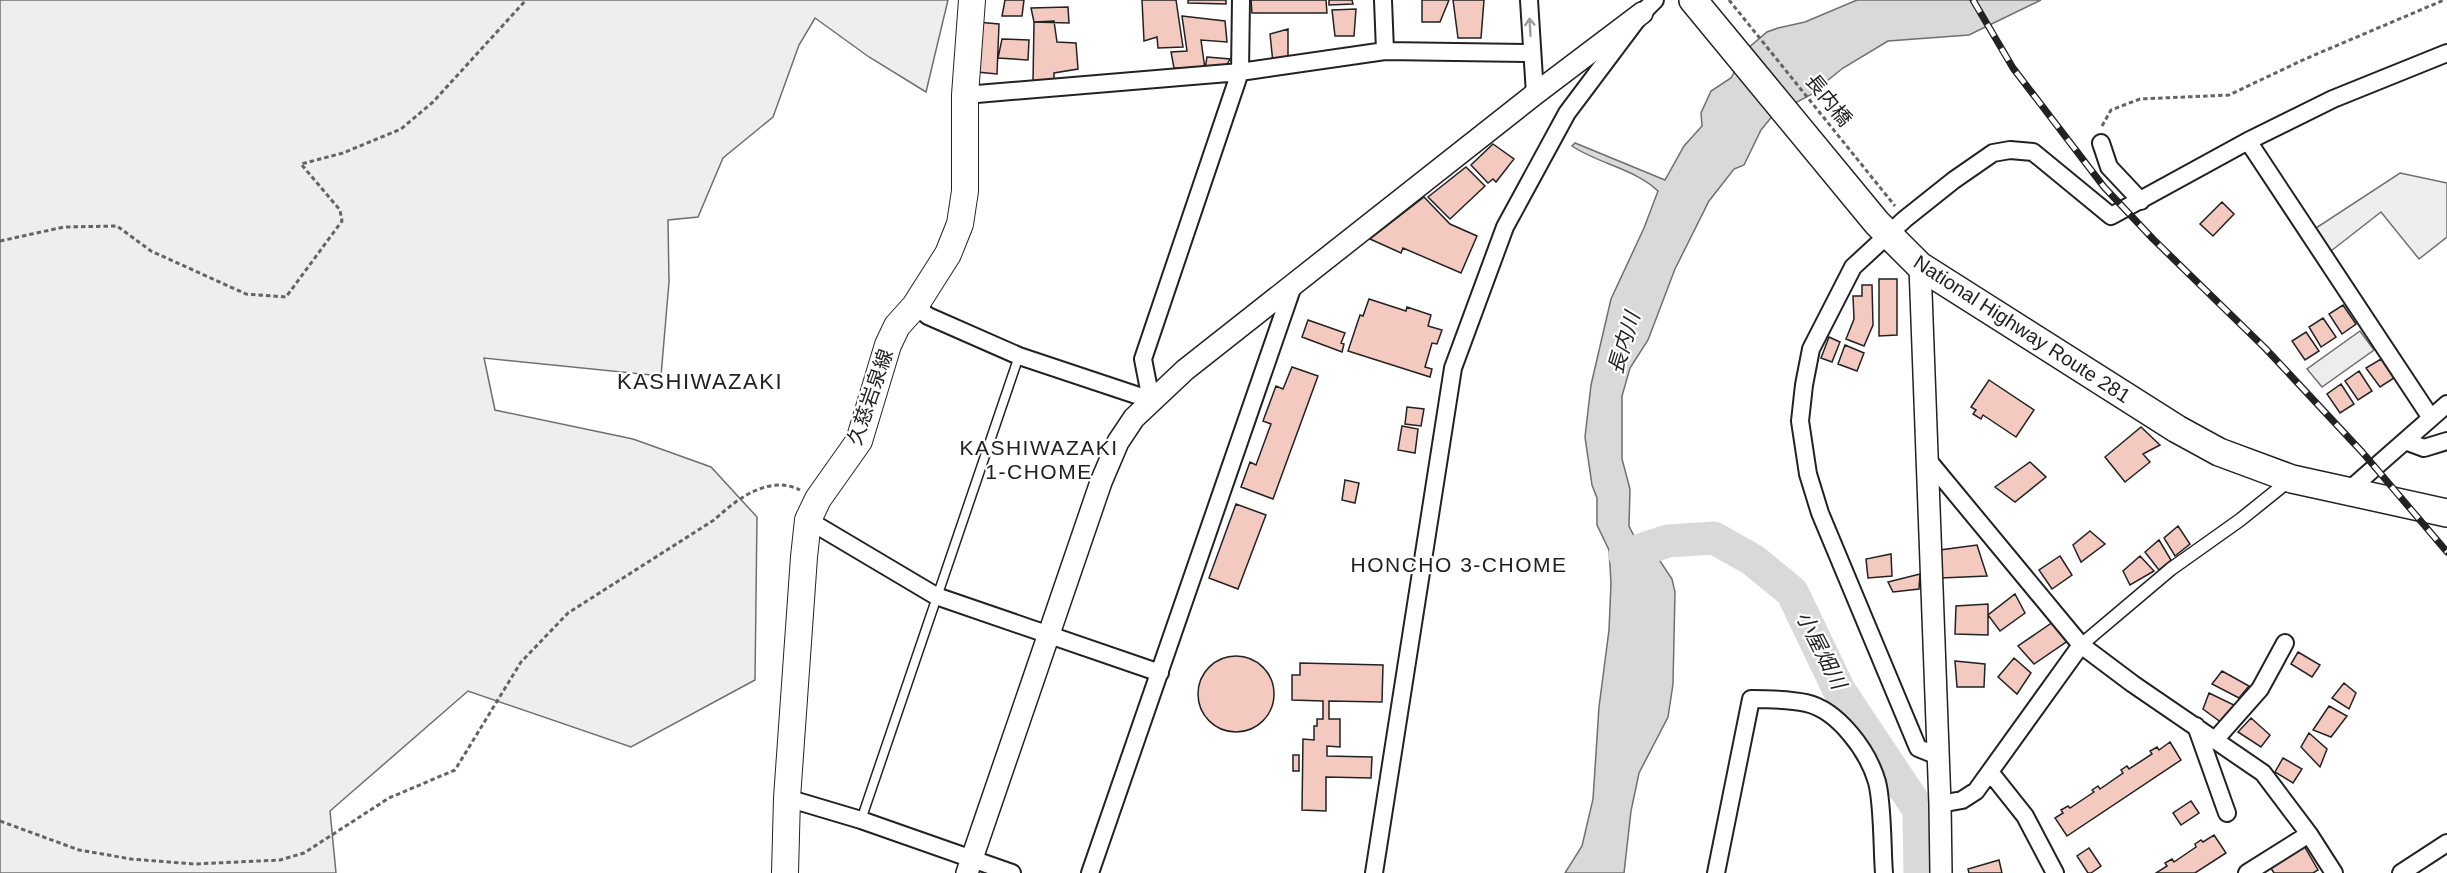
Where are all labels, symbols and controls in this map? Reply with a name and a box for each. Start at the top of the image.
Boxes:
one-way arrow [1524,17,1535,37]
street label: 長内橋 [1802,70,1856,130]
street label: National Highway Route 281 [1910,251,2134,407]
water label: 長内川 [1603,307,1644,376]
street label: 久慈岩泉線 [843,346,897,448]
district label: KASHIWAZAKI [617,369,783,394]
district label: KASHIWAZAKI 1-CHOME [959,436,1119,483]
district label: HONCHO 3-CHOME [1350,553,1568,576]
water label: 小屋畑川 [1792,607,1852,694]

